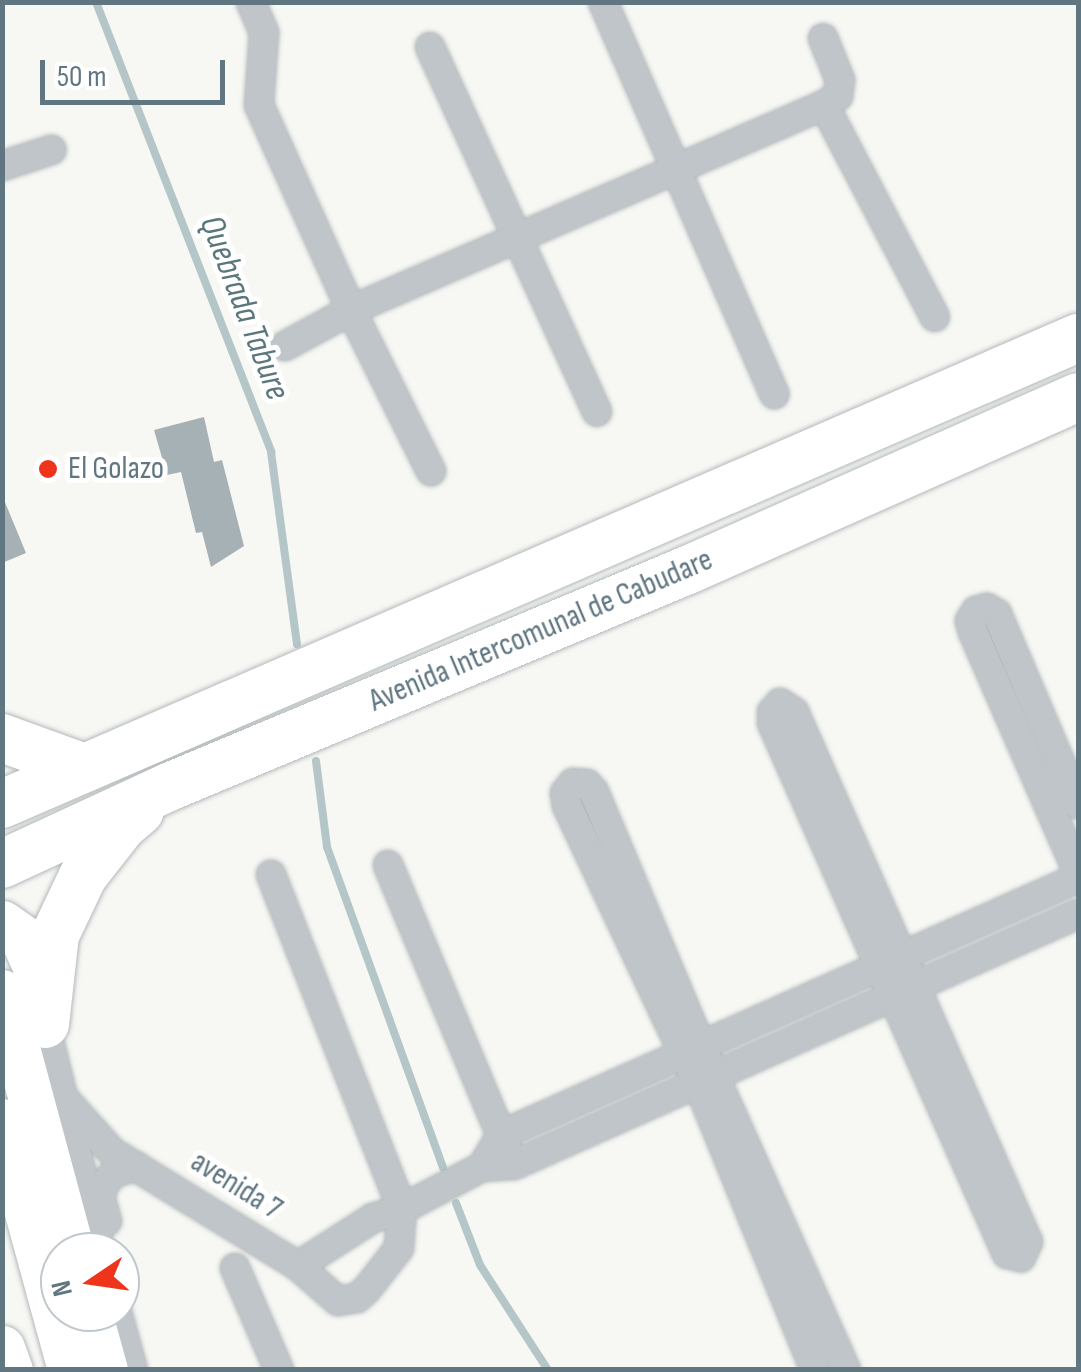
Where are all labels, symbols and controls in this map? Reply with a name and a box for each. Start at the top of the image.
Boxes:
scale bar [45,40,230,102]
text: 50 m [57,59,106,95]
water label: Quebrada Tabure [190,210,298,406]
place label: El Golazo [68,450,164,488]
marker: El Golazo [37,458,59,480]
street label: Avenida Intercomunal de Cabudare [363,541,719,721]
street label: avenida 7 [183,1143,289,1229]
north arrow [40,1232,140,1332]
text: N [44,1277,80,1299]

